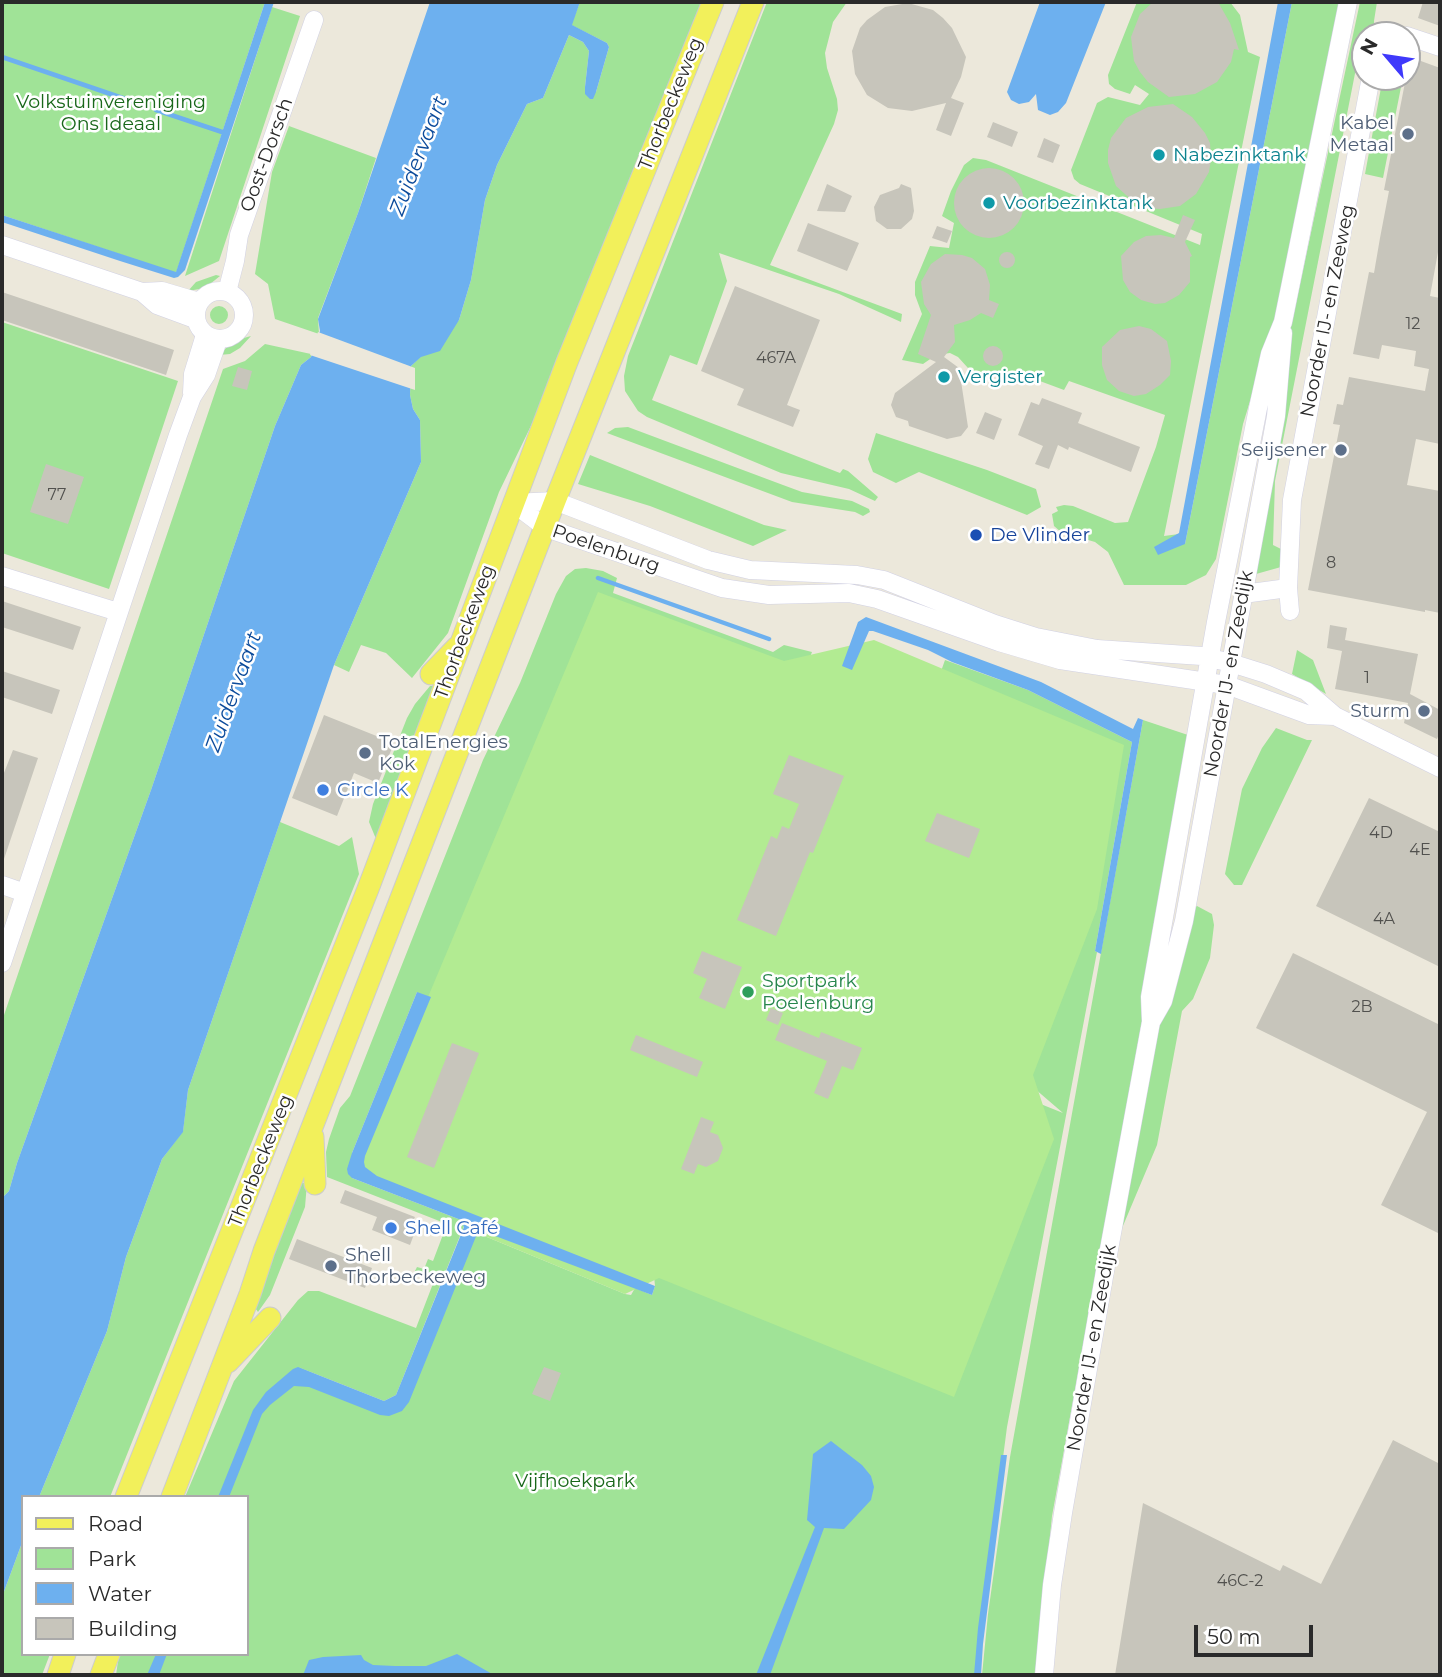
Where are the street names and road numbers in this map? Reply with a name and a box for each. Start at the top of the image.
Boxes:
street label: Thorbeckeweg [634,34,708,174]
street label: Oost-Dorsch [236,95,298,215]
street label: Noorder IJ- en Zeeweg [1296,203,1360,419]
street label: Poelenburg [549,520,663,578]
street label: Thorbeckeweg [430,562,500,702]
street label: Noorder IJ- en Zeedijk [1200,569,1258,779]
street label: Thorbeckeweg [224,1091,298,1231]
street label: Noorder IJ- en Zeedijk [1063,1243,1121,1453]

